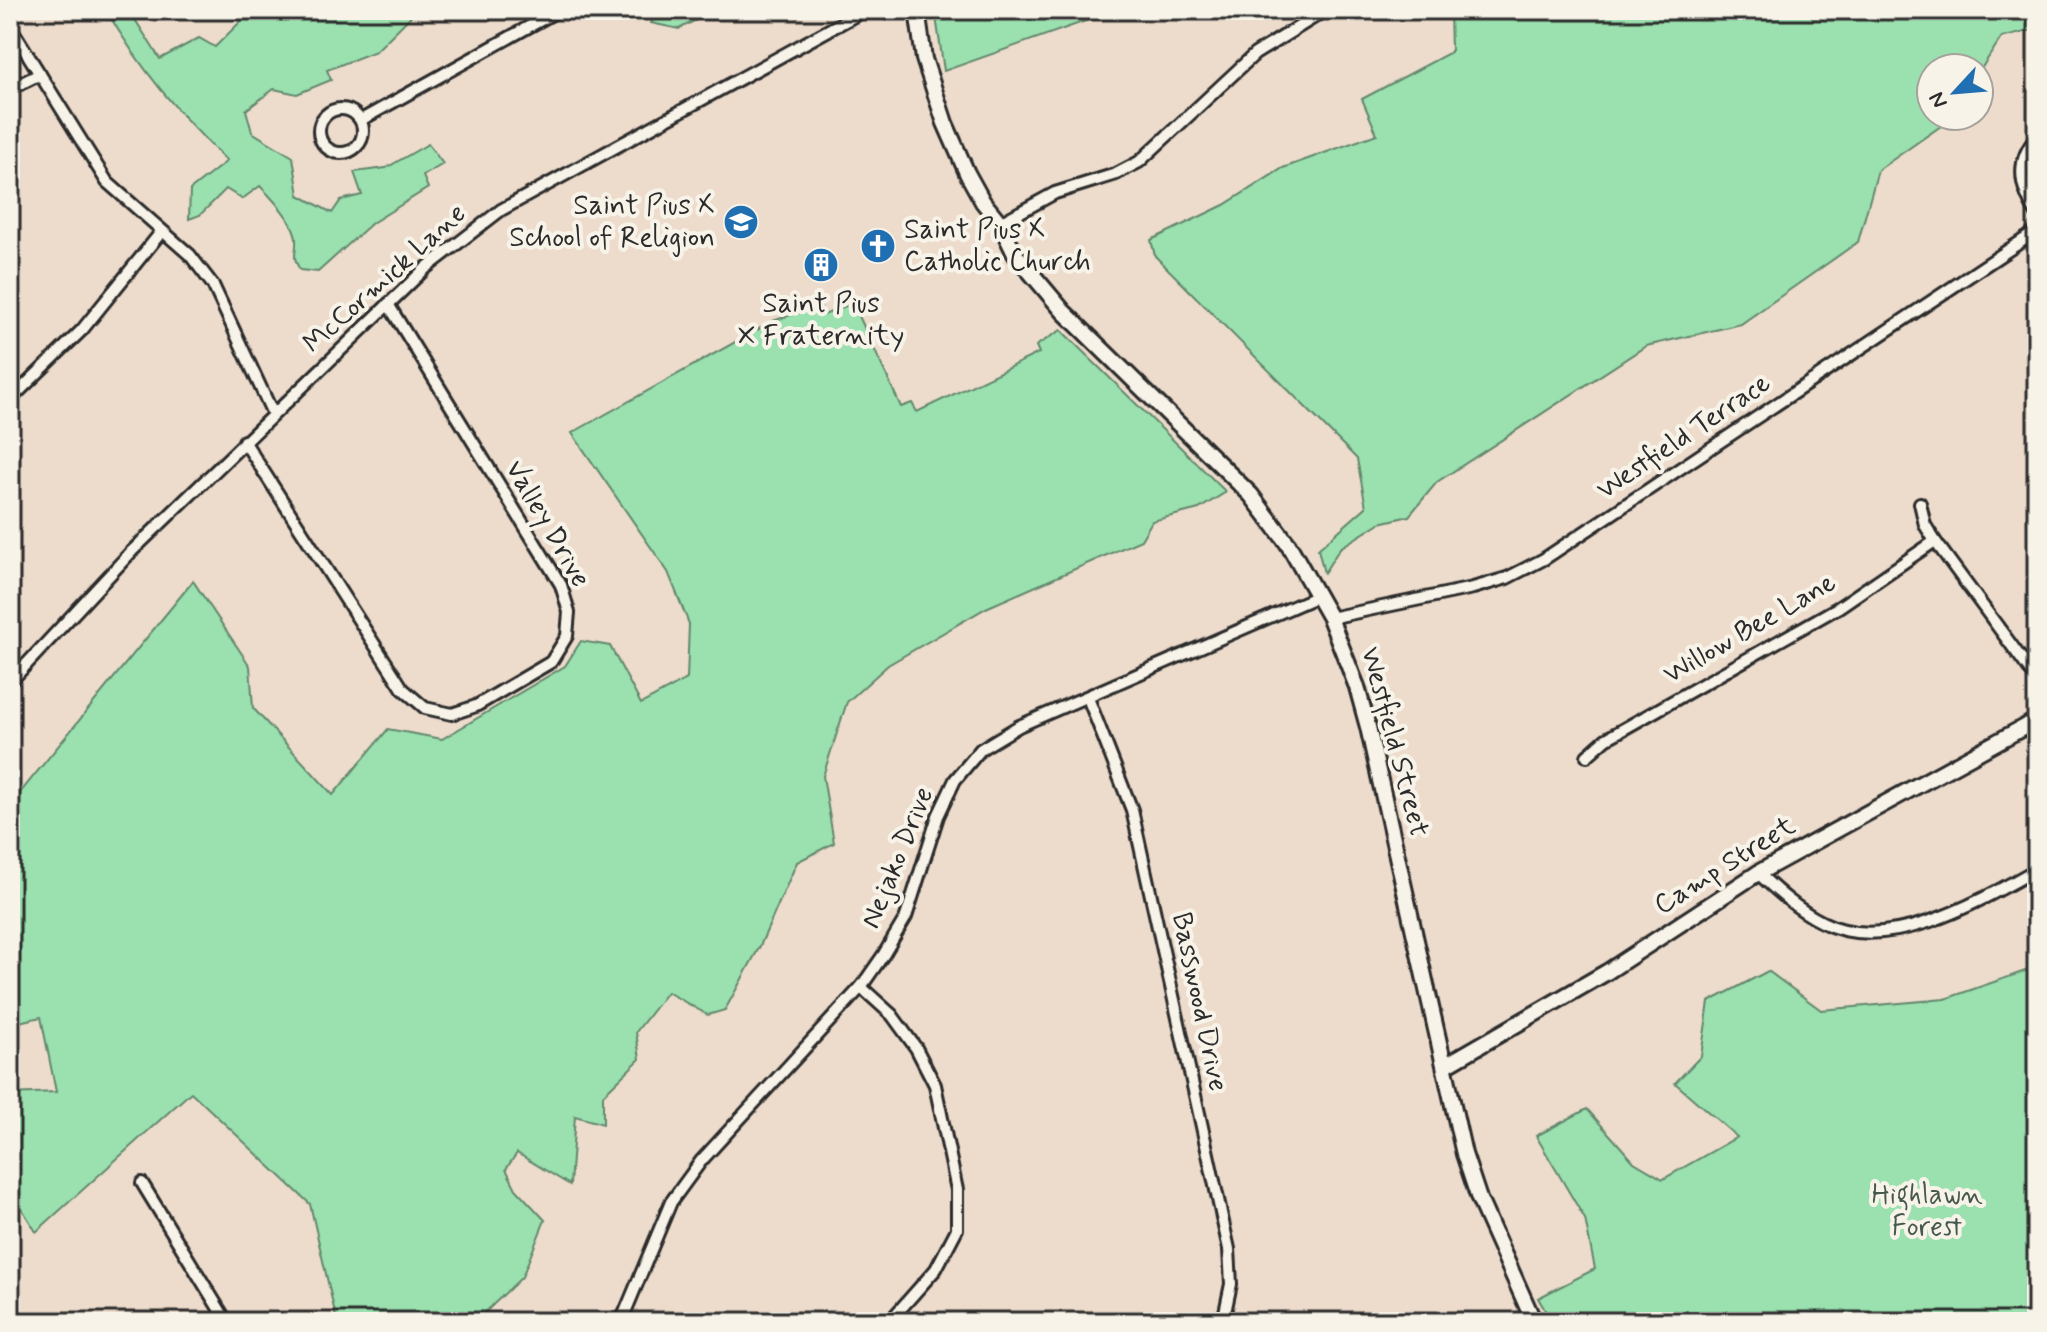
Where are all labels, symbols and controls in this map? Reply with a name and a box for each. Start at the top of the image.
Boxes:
north arrow [1915,52,1995,132]
text: N [1923,87,1955,113]
place label: Saint Pius X School of Religion [509,188,715,257]
street label: McCormick Lane [295,196,475,362]
school or university icon: Saint Pius X School of Religion [722,203,760,241]
place label: Saint Pius X Catholic Church [904,212,1091,281]
church icon: Saint Pius X Catholic Church [859,227,897,265]
building icon: Saint Pius X Fraternity [802,246,840,284]
place label: Saint Pius X Fraternity [738,286,904,355]
street label: Westfield Terrace [1590,365,1778,509]
street label: Valley Drive [496,454,598,594]
street label: Willow Bee Lane [1657,565,1843,693]
street label: Westfield Street [1351,643,1437,841]
street label: Nejako Drive [853,782,943,934]
street label: Camp Street [1647,808,1803,924]
street label: Basswood Drive [1162,909,1236,1095]
park label: Highlawn Forest [1871,1177,1983,1246]

